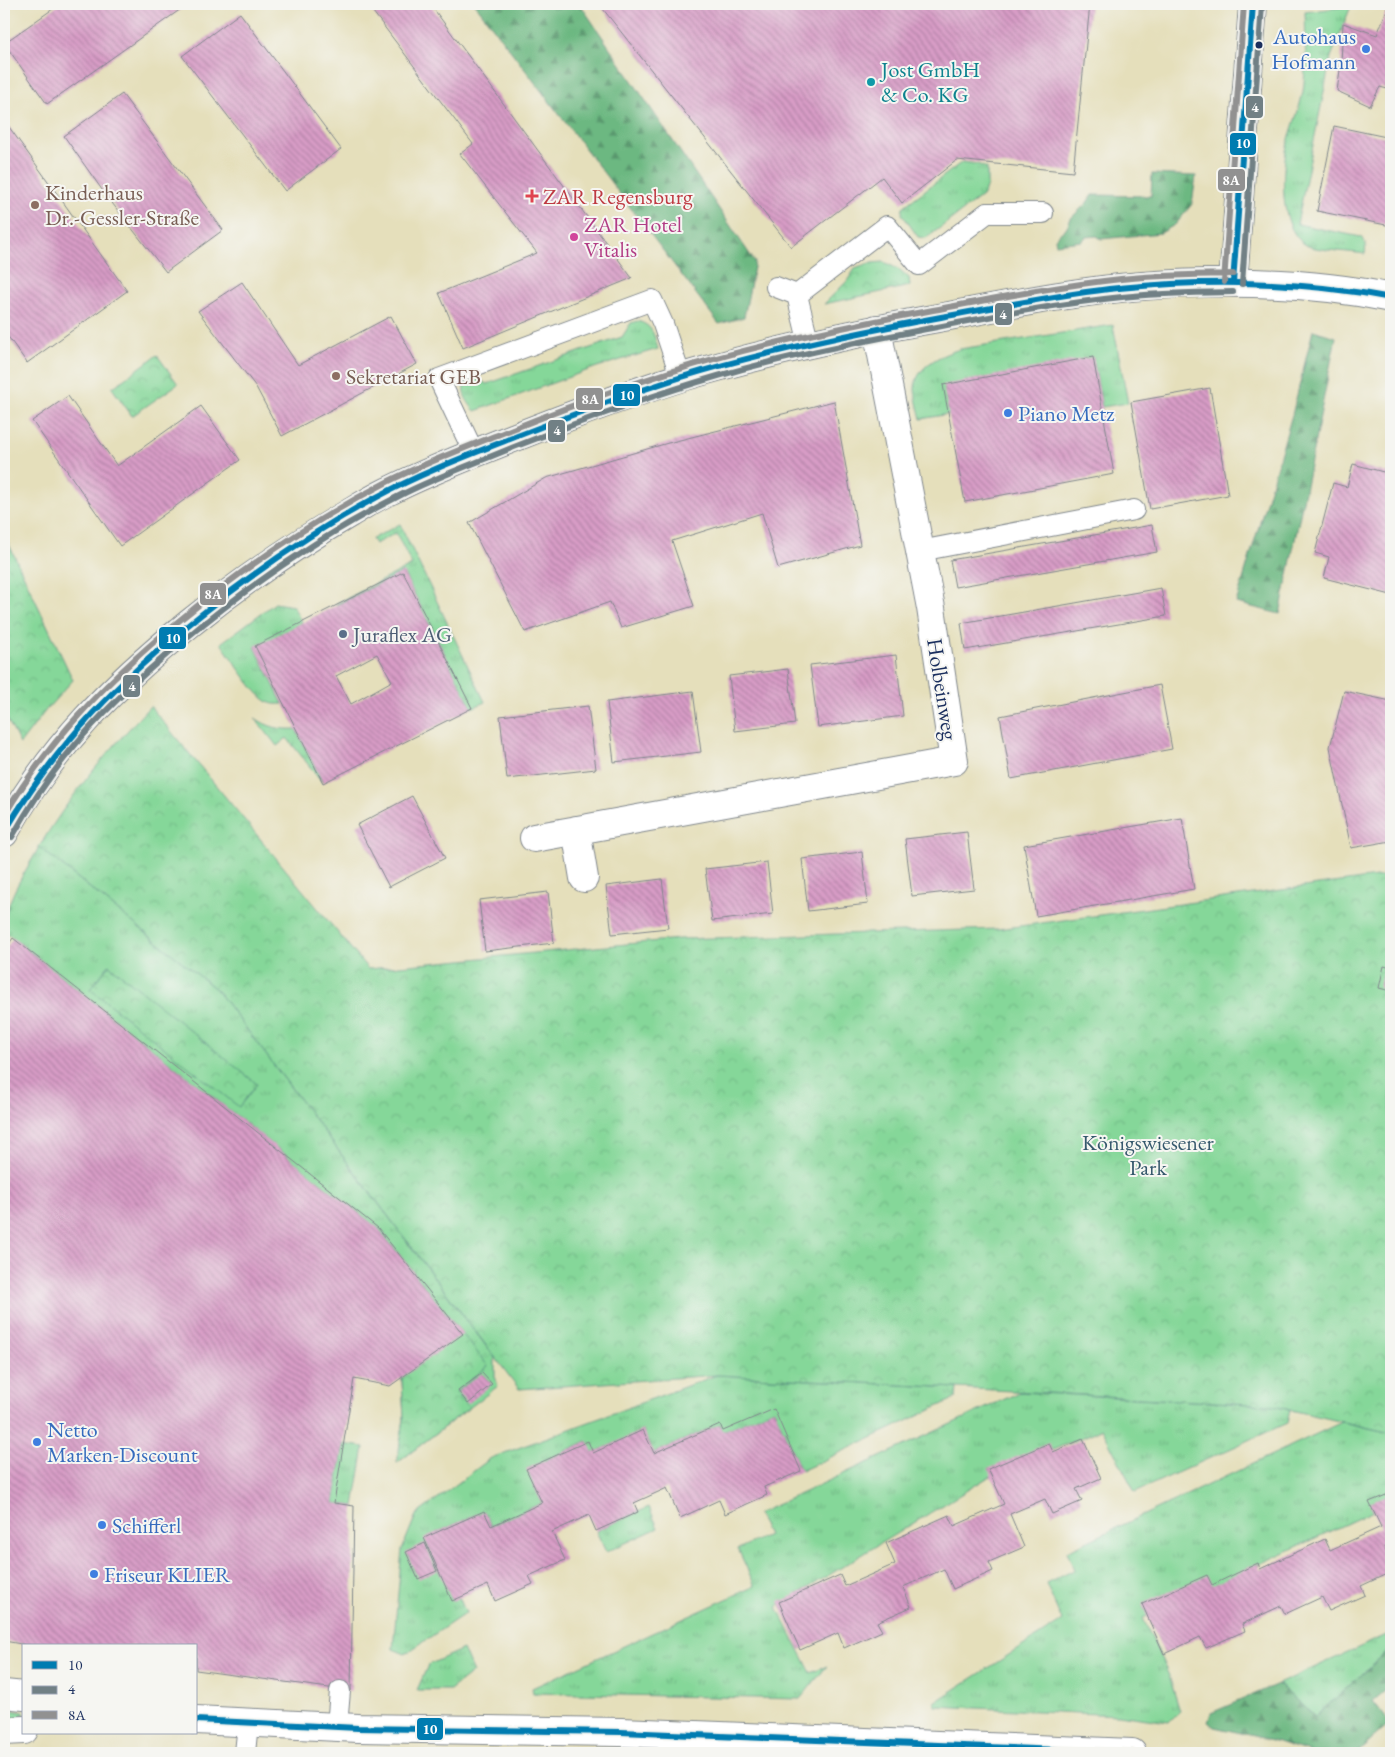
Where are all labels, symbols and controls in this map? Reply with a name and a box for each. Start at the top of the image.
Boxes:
place label: Autohaus Hofmann [1271,22,1356,76]
unlabelled marker [1254,40,1264,50]
marker: Autohaus Hofmann [1360,43,1372,55]
place label: Jost GmbH & Co. KG [879,55,980,109]
marker: Jost GmbH & Co. KG [865,76,877,88]
line badge: 4 [1245,95,1264,119]
text: 4 [1251,98,1259,116]
line badge: 10 [1229,132,1257,156]
text: 10 [1236,134,1251,152]
line badge: 8A [1217,168,1246,192]
text: 8A [1222,171,1241,189]
place label: Kinderhaus Dr.-Gessler-Straße [45,178,199,232]
place label: ZAR Regensburg [543,182,693,211]
marker: ZAR Regensburg [525,189,539,203]
marker: Kinderhaus Dr.-Gessler-Straße [29,199,41,211]
place label: ZAR Hotel Vitalis [584,210,682,264]
marker: ZAR Hotel Vitalis [568,231,580,243]
line badge: 4 [994,302,1013,326]
text: 4 [999,305,1007,323]
place label: Sekretariat GEB [346,362,481,391]
marker: Sekretariat GEB [330,370,342,382]
line badge: 10 [612,383,641,407]
text: 10 [620,386,635,404]
line badge: 8A [575,387,604,411]
text: 8A [581,390,600,408]
place label: Piano Metz [1018,399,1115,428]
marker: Piano Metz [1002,407,1014,419]
line badge: 4 [547,419,566,443]
text: 4 [553,421,561,439]
line badge: 8A [199,582,227,606]
text: 8A [204,585,223,603]
place label: Juraflex AG [351,620,452,649]
line badge: 10 [158,626,187,650]
marker: Juraflex AG [337,628,349,640]
text: 10 [166,629,181,647]
street label: Holbeinweg [920,636,965,742]
line badge: 4 [122,674,141,698]
text: 4 [128,677,136,695]
park label: Königswiesener Park [1082,1128,1215,1182]
place label: Netto Marken-Discount [47,1415,198,1469]
marker: Netto Marken-Discount [31,1436,43,1448]
place label: Schifferl [112,1511,181,1540]
marker: Schifferl [96,1519,108,1531]
place label: Friseur KLIER [104,1560,231,1589]
marker: Friseur KLIER [88,1568,100,1580]
legend [22,1644,198,1734]
text: 10 [68,1655,82,1674]
text: 4 [68,1679,76,1698]
text: 8A [68,1705,86,1724]
line badge: 10 [416,1717,444,1741]
text: 10 [423,1720,438,1738]

